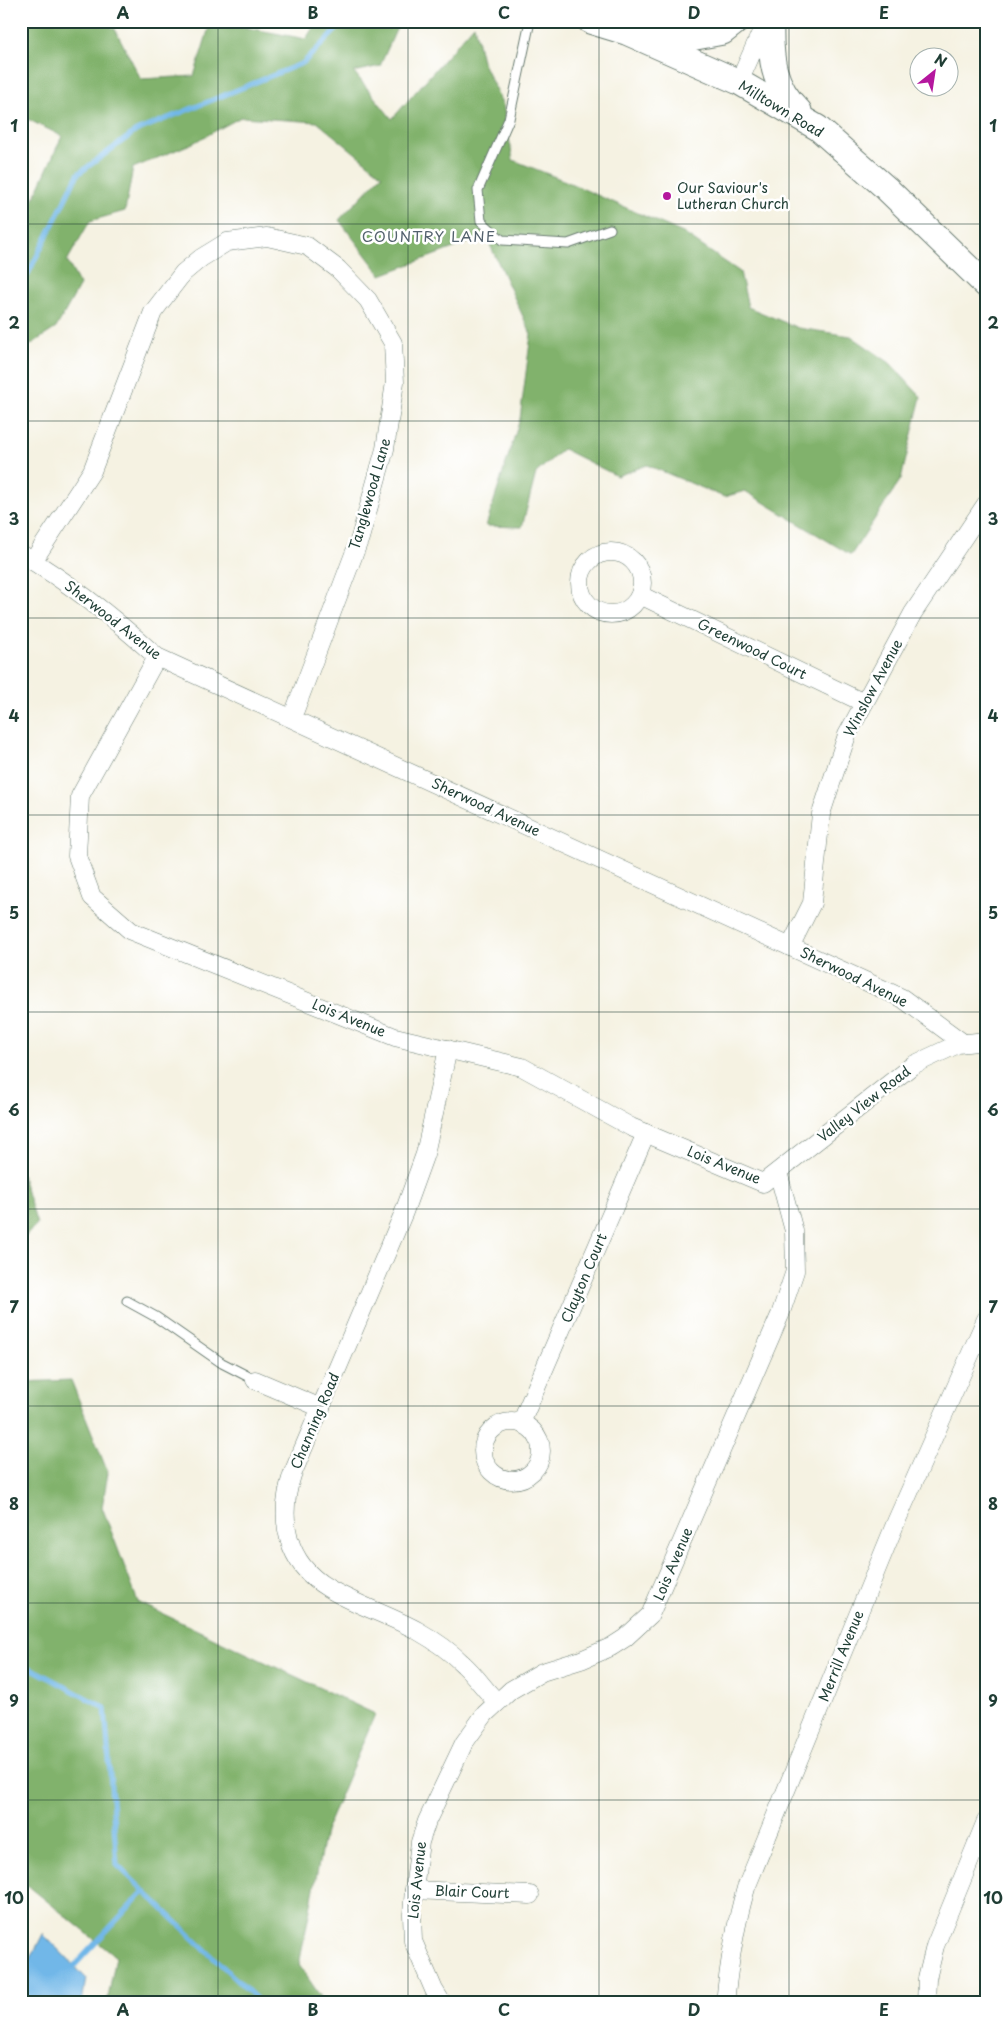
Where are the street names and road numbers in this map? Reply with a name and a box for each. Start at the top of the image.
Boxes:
street label: Milltown Road [735,75,828,142]
street label: Tanglewood Lane [343,435,396,552]
street label: Sherwood Avenue [60,575,166,664]
street label: Greenwood Court [694,613,811,684]
street label: Winslow Avenue [838,635,907,740]
street label: Sherwood Avenue [428,772,544,841]
street label: Sherwood Avenue [797,941,912,1012]
street label: Lois Avenue [309,993,389,1042]
street label: Valley View Road [813,1060,915,1147]
street label: Lois Avenue [684,1140,764,1189]
street label: Clayton Court [555,1229,612,1326]
street label: Channing Road [285,1369,344,1472]
street label: Lois Avenue [648,1524,698,1604]
street label: Merrill Avenue [813,1607,869,1705]
street label: Lois Avenue [402,1840,431,1920]
street label: Blair Court [434,1880,510,1903]

